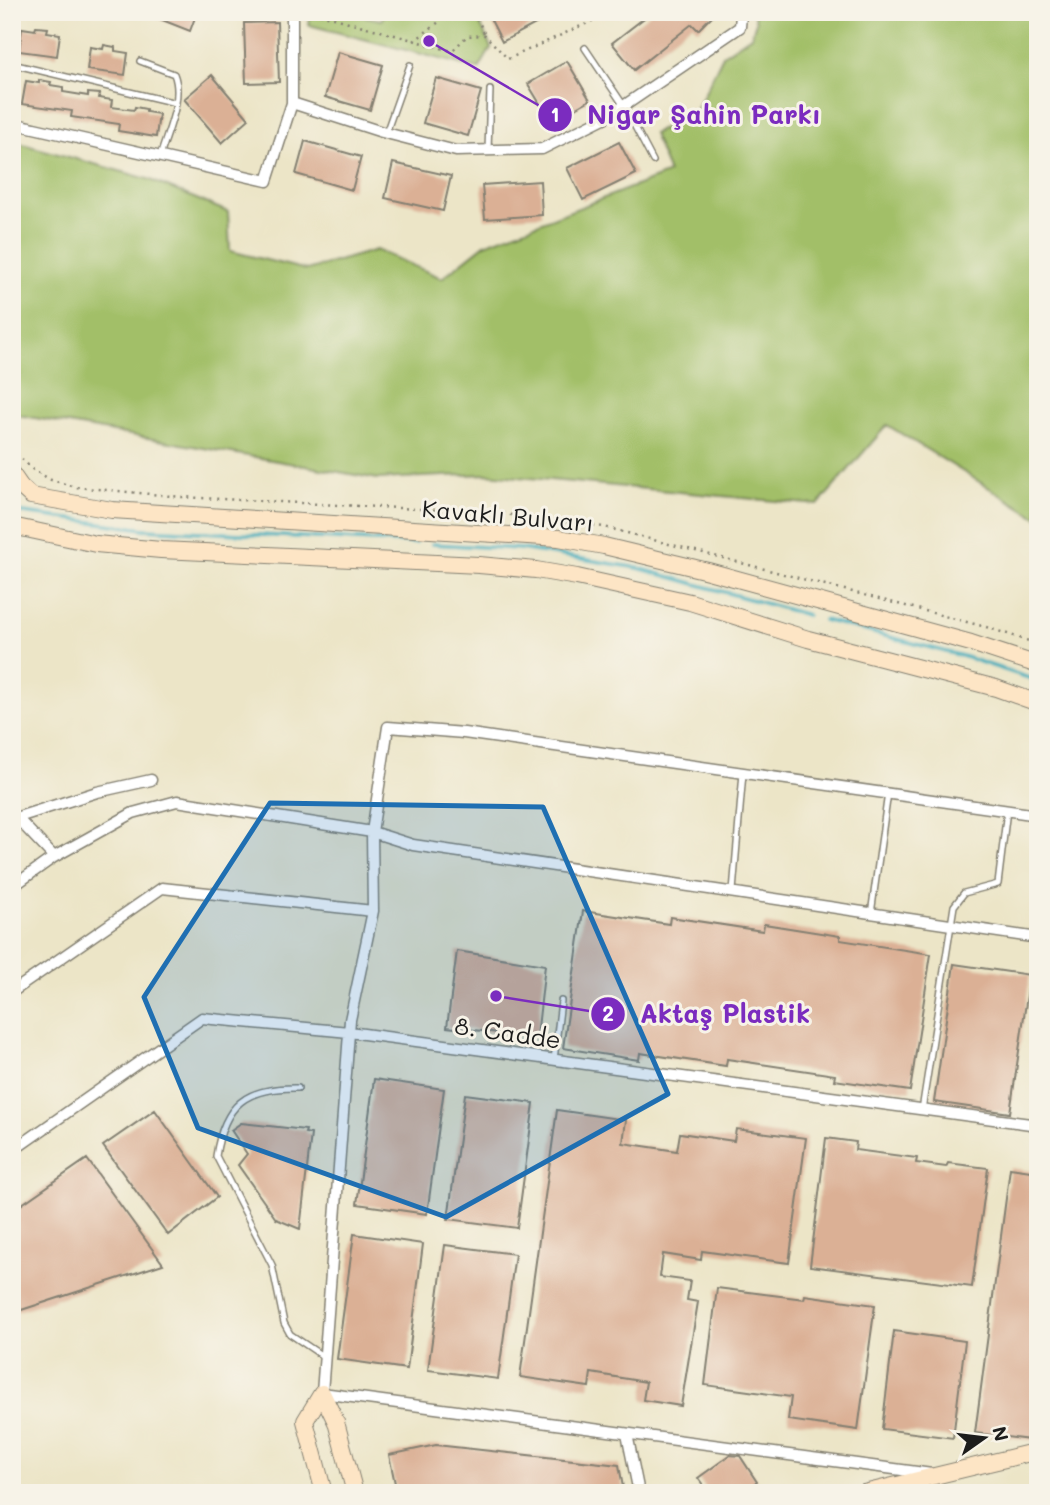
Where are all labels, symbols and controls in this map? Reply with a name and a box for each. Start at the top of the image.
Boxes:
callout: Nigar Şahin Parkı [538,91,835,138]
text: Nigar Şahin Parkı [587,97,821,131]
text: 1 [550,100,560,127]
street label: Kavaklı Bulvarı [421,492,595,538]
callout: Aktaş Plastik [591,991,824,1038]
text: Aktaş Plastik [640,996,810,1031]
text: 2 [602,999,614,1026]
street label: 8. Cadde [453,1009,563,1055]
north arrow [948,1404,1018,1474]
text: N [987,1424,1015,1444]

